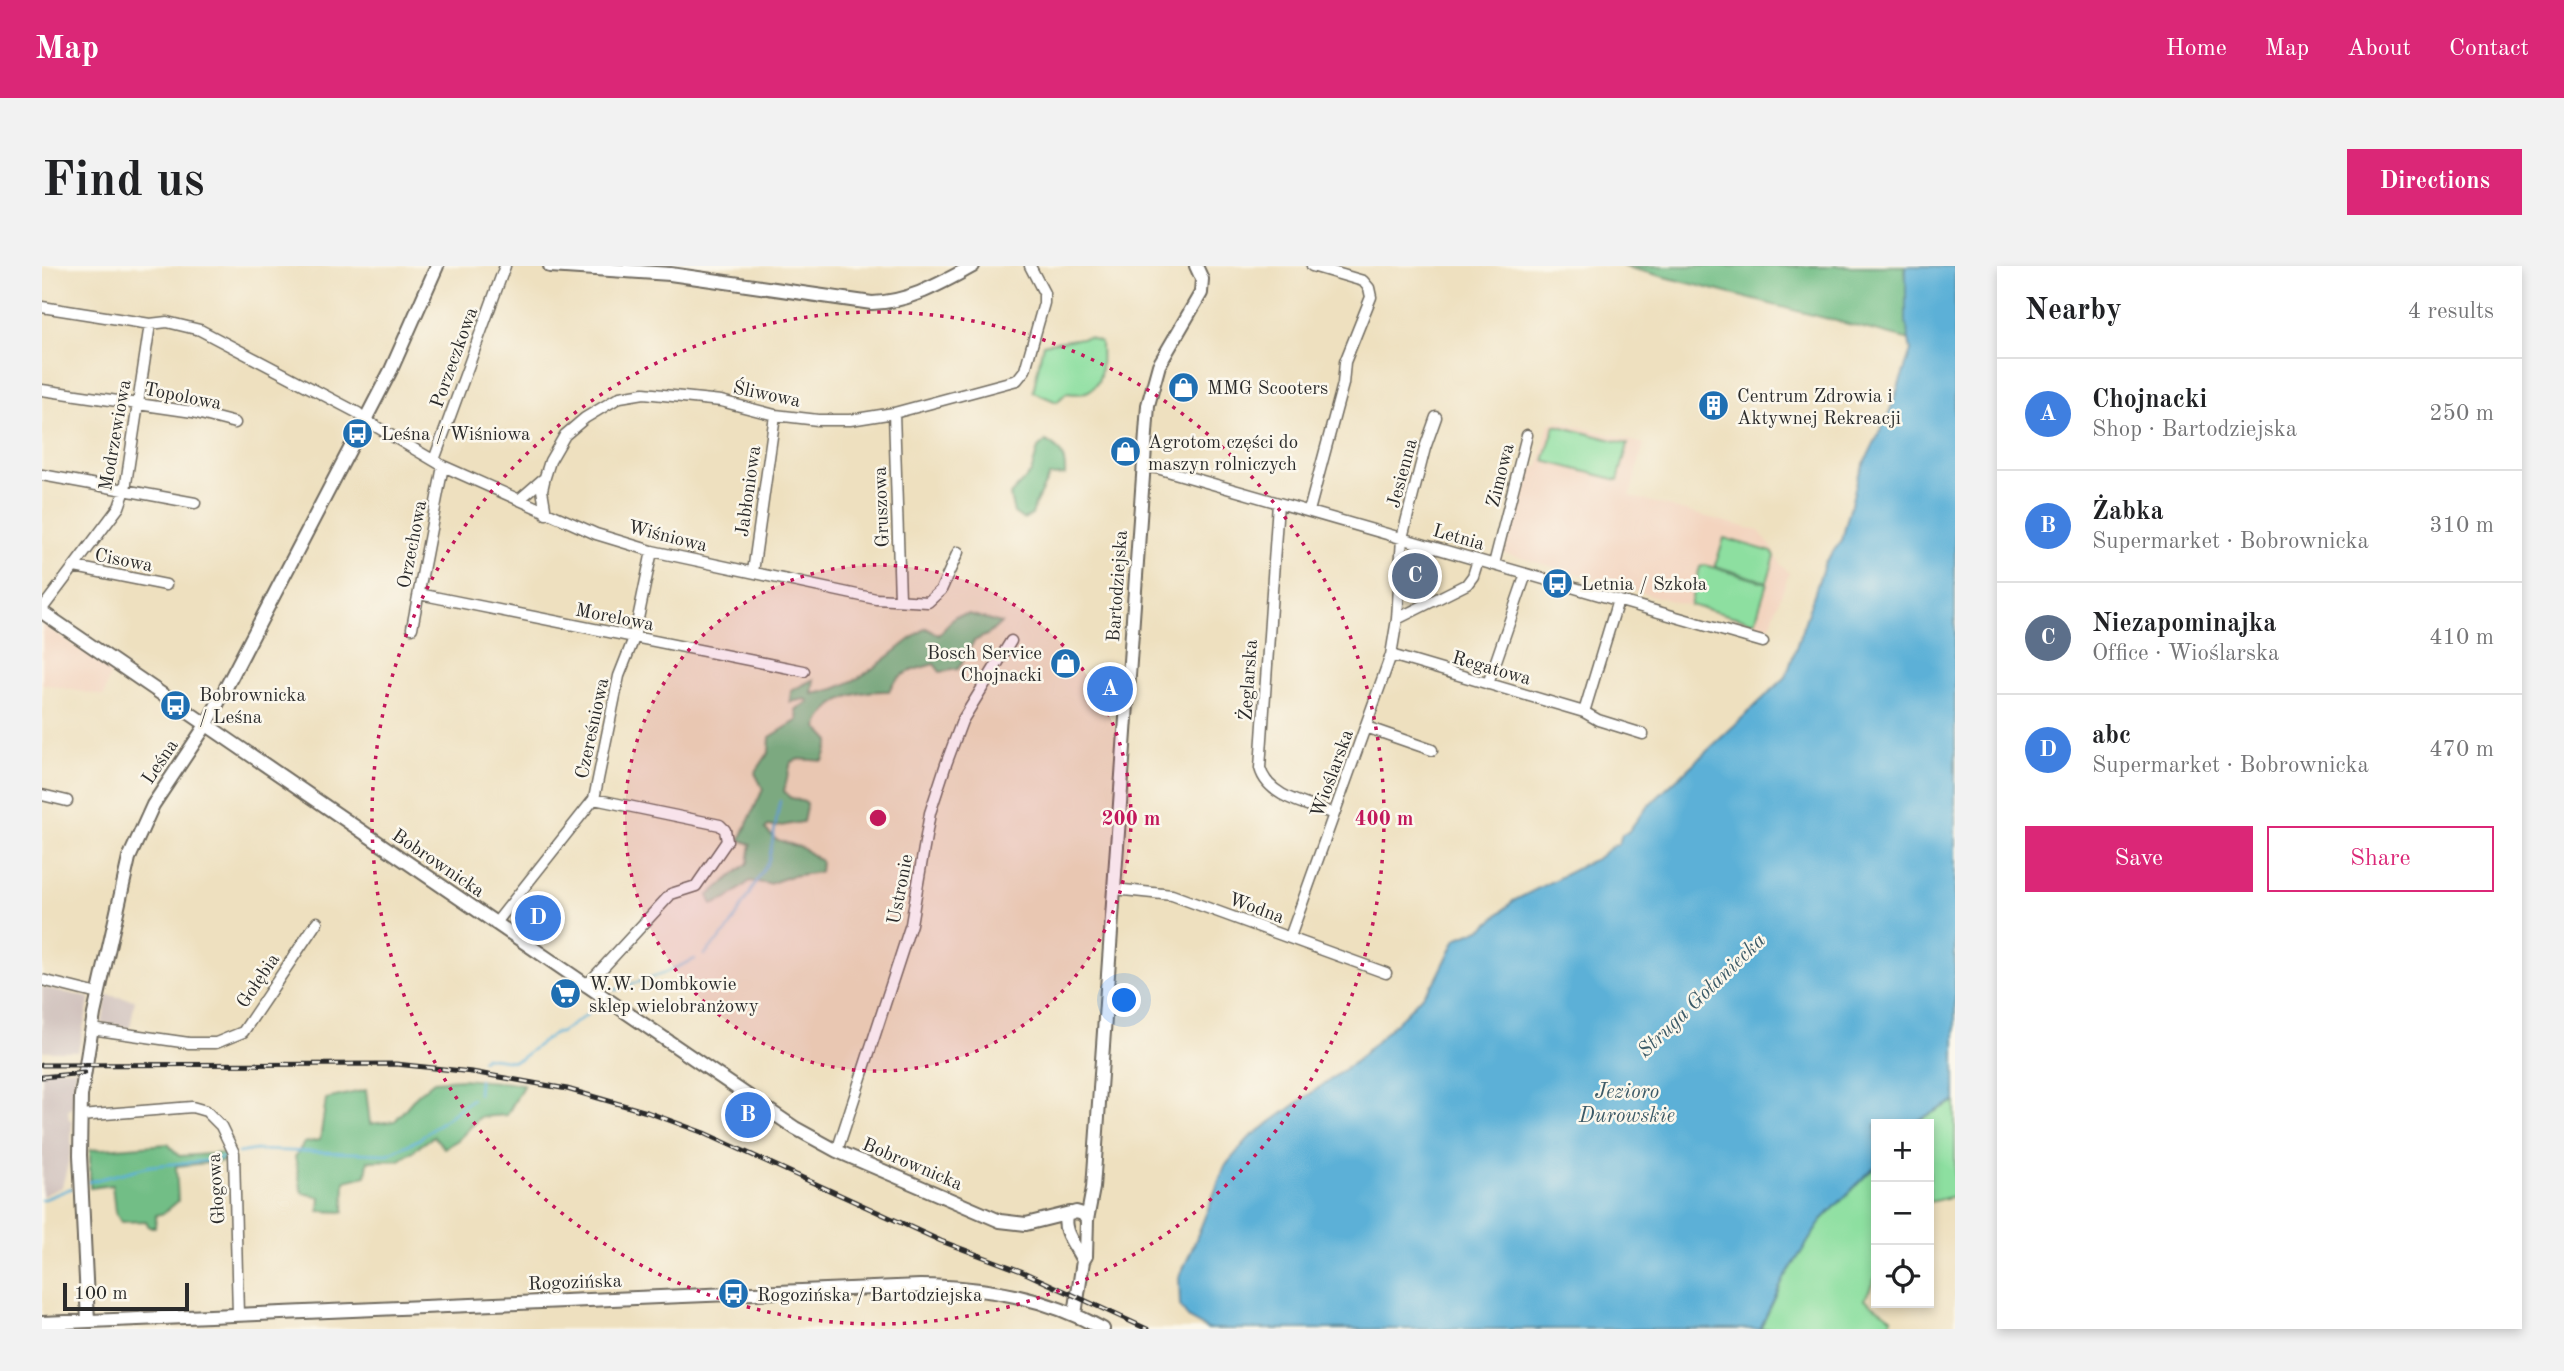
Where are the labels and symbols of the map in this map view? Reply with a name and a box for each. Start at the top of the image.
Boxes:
street label: Porzeczkowa [428,305,483,411]
shop icon: MMG Scooters [1167,370,1201,404]
street label: Śliwowa [731,374,804,412]
street label: Modrzewiowa [97,378,136,493]
place label: MMG Scooters [1207,380,1328,399]
street label: Topolowa [142,381,224,414]
place label: Centrum Zdrowia i Aktywnej Rekreacji [1737,388,1901,429]
building icon: Centrum Zdrowia i Aktywnej Rekreacji [1697,389,1731,423]
bus stop icon: Leśna / Wiśniowa [341,416,375,450]
place label: Leśna / Wiśniowa [381,426,531,445]
place label: Agrotom części do maszyn rolniczych [1148,434,1298,475]
shop icon: Agrotom części do maszyn rolniczych [1108,435,1142,469]
street label: Jesienna [1385,436,1422,510]
street label: Zimowa [1484,441,1519,510]
street label: Jabłoniowa [734,444,765,538]
street label: Gruszowa [872,466,893,548]
street label: Orzechowa [396,498,431,590]
street label: Wiśniowa [626,518,710,557]
street label: Letnia [1430,522,1487,555]
street label: Bartodziejska [1105,529,1132,643]
street label: Cisowa [93,547,155,577]
pin: C [1392,550,1438,602]
bus stop icon: Letnia / Szkoła [1541,566,1575,600]
place label: Letnia / Szkoła [1581,576,1708,595]
street label: Morelowa [574,602,656,635]
street label: Żeglarska [1234,638,1262,721]
place label: Bosch Service Chojnacki [927,645,1042,686]
shop icon: Bosch Service Chojnacki [1048,646,1082,680]
street label: Regatowa [1450,649,1534,690]
pin: A [1087,663,1133,715]
street label: Czereśniowa [573,676,614,781]
place label: Bobrownicka / Leśna [199,687,306,728]
bus stop icon: Bobrownicka / Leśna [159,688,193,722]
street label: Wioślarska [1309,727,1358,820]
street label: Leśna [139,736,183,788]
centre of rings [866,806,890,830]
text: 200 m [1101,809,1161,830]
text: 400 m [1354,809,1414,830]
street label: Bobrownicka [388,826,488,902]
street label: Ustronie [885,853,918,926]
street label: Wodna [1226,891,1287,928]
pin: D [515,892,561,944]
water label: Struga Gołaniecka [1634,930,1770,1062]
street label: Gołębia [234,950,284,1012]
place label: W.W. Dombkowie sklep wielobranżowy [589,976,759,1017]
supermarket icon: W.W. Dombkowie sklep wielobranżowy [549,977,583,1011]
your location [1107,983,1141,1017]
water label: Jezioro Durowskie [1578,1082,1675,1127]
pin: B [725,1089,771,1141]
street label: Bobrownicka [859,1136,965,1195]
street label: Głogowa [205,1152,229,1225]
street label: Rogozińska [528,1272,623,1295]
bus stop icon: Rogozińska / Bartodziejska [717,1277,751,1311]
scale bar [63,1280,189,1312]
place label: Rogozińska / Bartodziejska [757,1287,983,1306]

